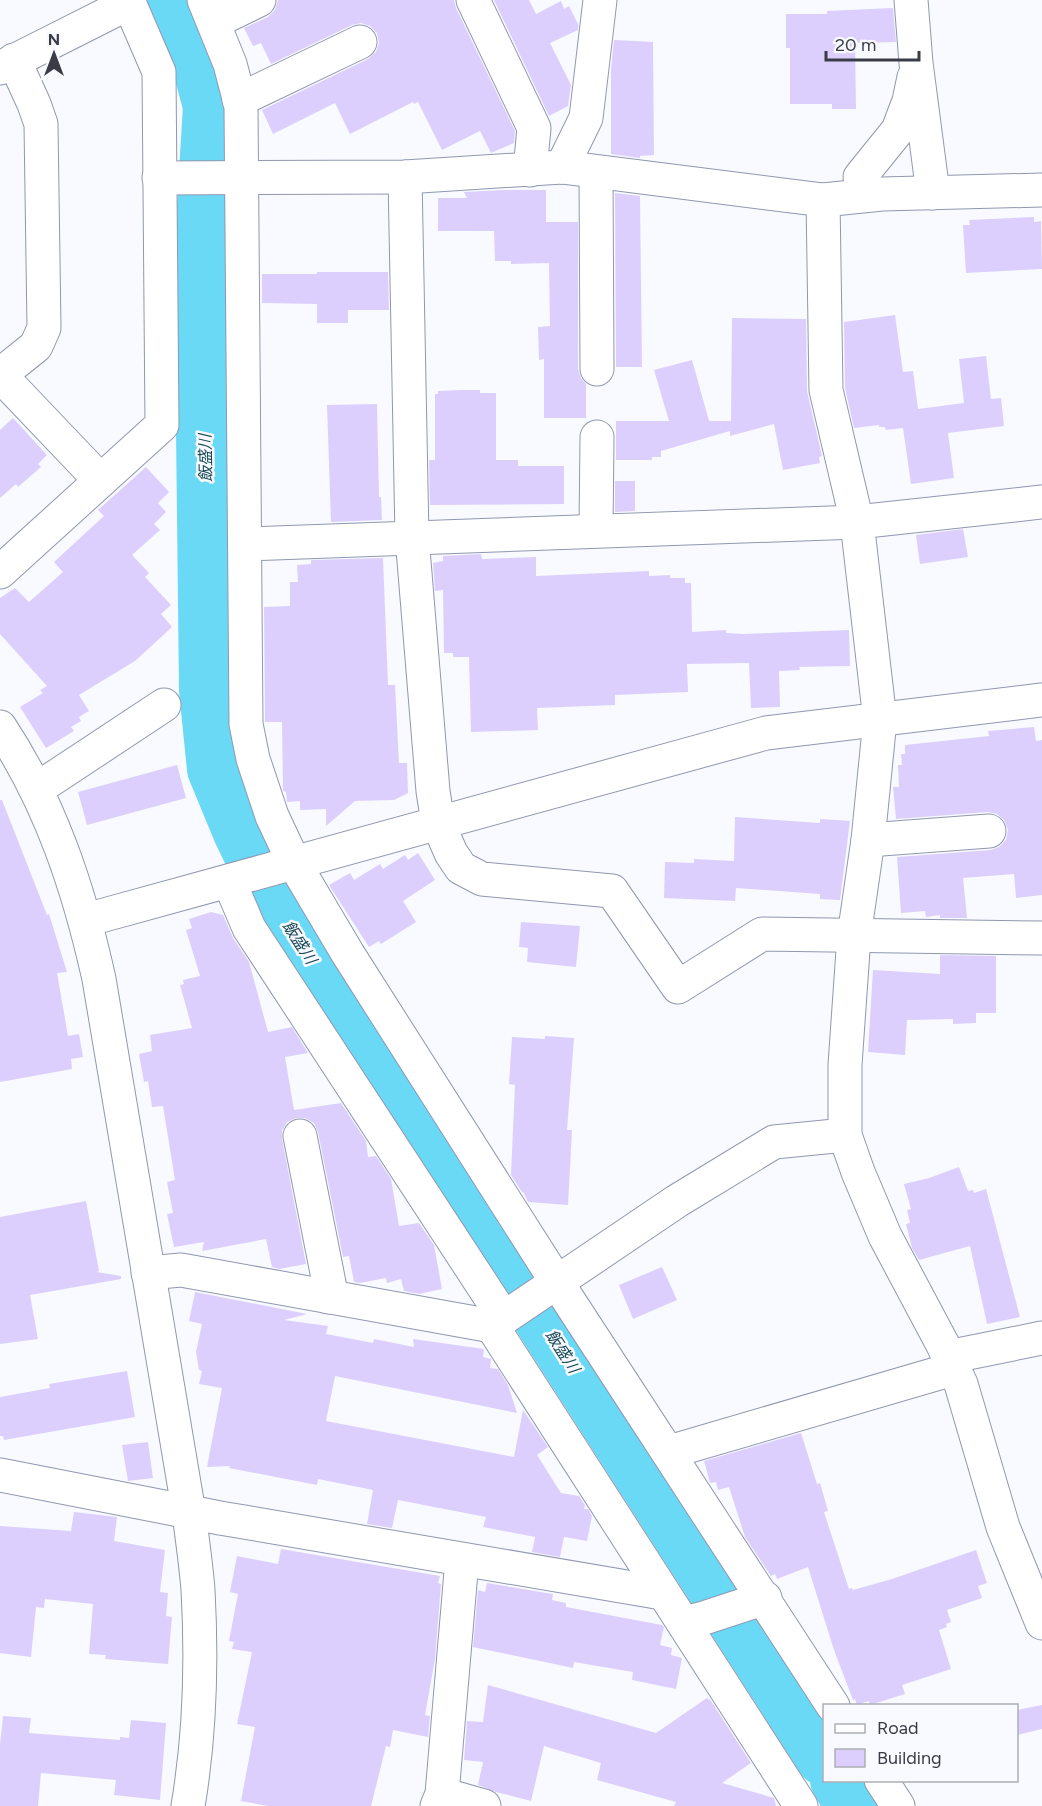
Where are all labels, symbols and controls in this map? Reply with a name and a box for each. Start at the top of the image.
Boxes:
north arrow [24,24,84,84]
scale bar [826,24,919,62]
text: N [48,30,60,49]
text: 20 m [835,34,876,56]
water label: 飯盛川 [196,432,215,482]
water label: 飯盛川 [279,917,322,969]
water label: 飯盛川 [542,1326,585,1378]
legend [823,1704,1018,1782]
text: Road [877,1717,918,1739]
text: Building [877,1747,942,1769]

